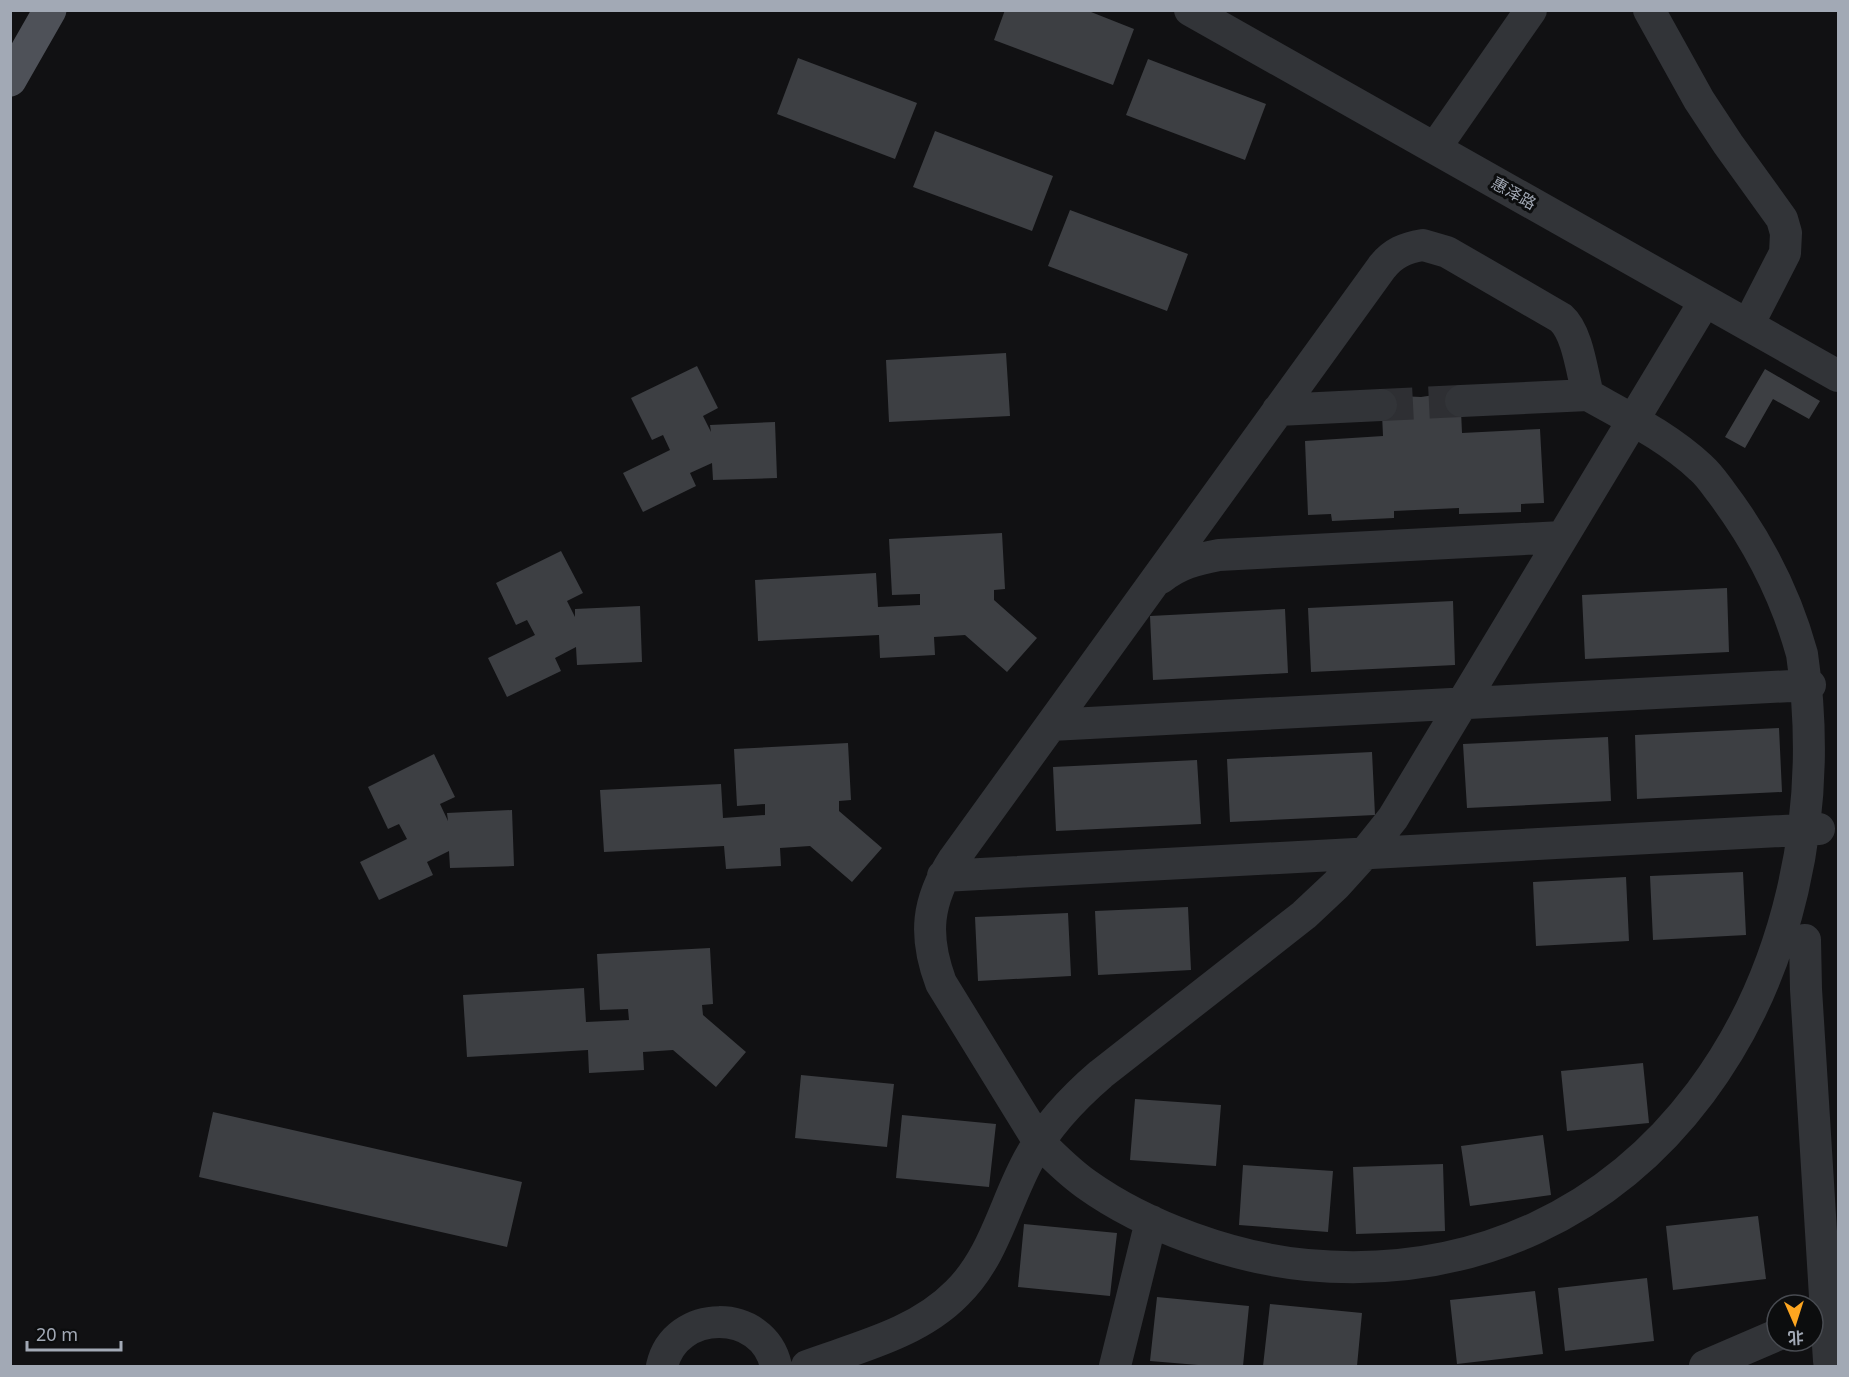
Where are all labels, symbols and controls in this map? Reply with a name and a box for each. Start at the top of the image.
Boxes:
street label: 惠泽路 [1488,172,1540,214]
north arrow [1765,1293,1825,1353]
scale bar [27,1314,122,1352]
text: 20 m [36,1322,78,1346]
text: 北 [1787,1327,1804,1349]

